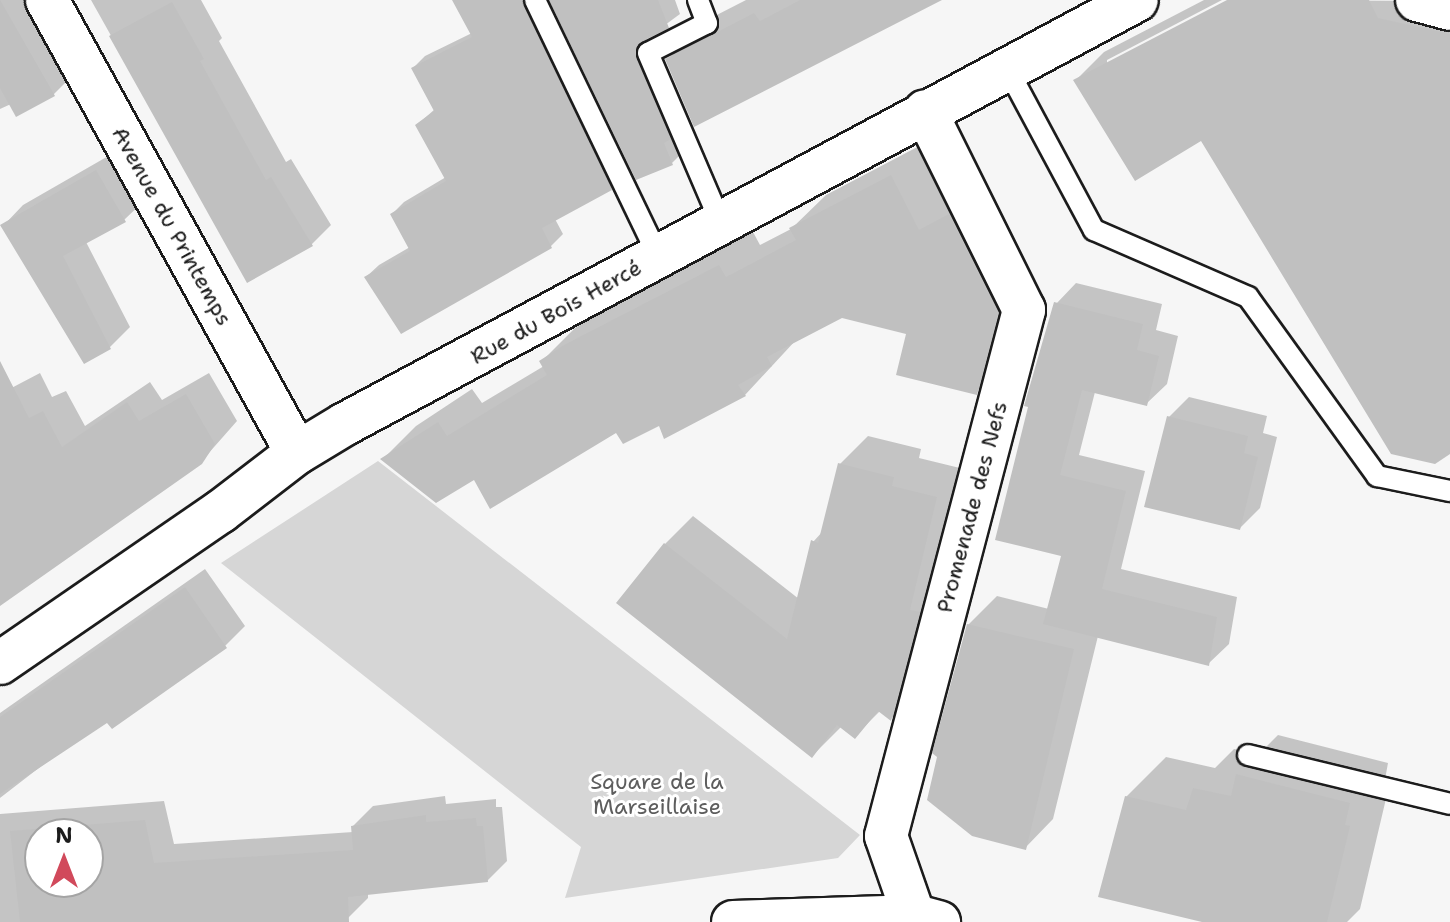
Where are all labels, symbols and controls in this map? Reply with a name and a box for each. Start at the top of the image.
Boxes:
street label: Avenue du Printemps [106,122,238,330]
street label: Rue du Bois Hercé [466,254,646,370]
street label: Promenade des Nefs [931,398,1013,616]
park label: Square de la Marseillaise [590,768,724,820]
north arrow [24,818,104,898]
text: N [55,821,73,850]

